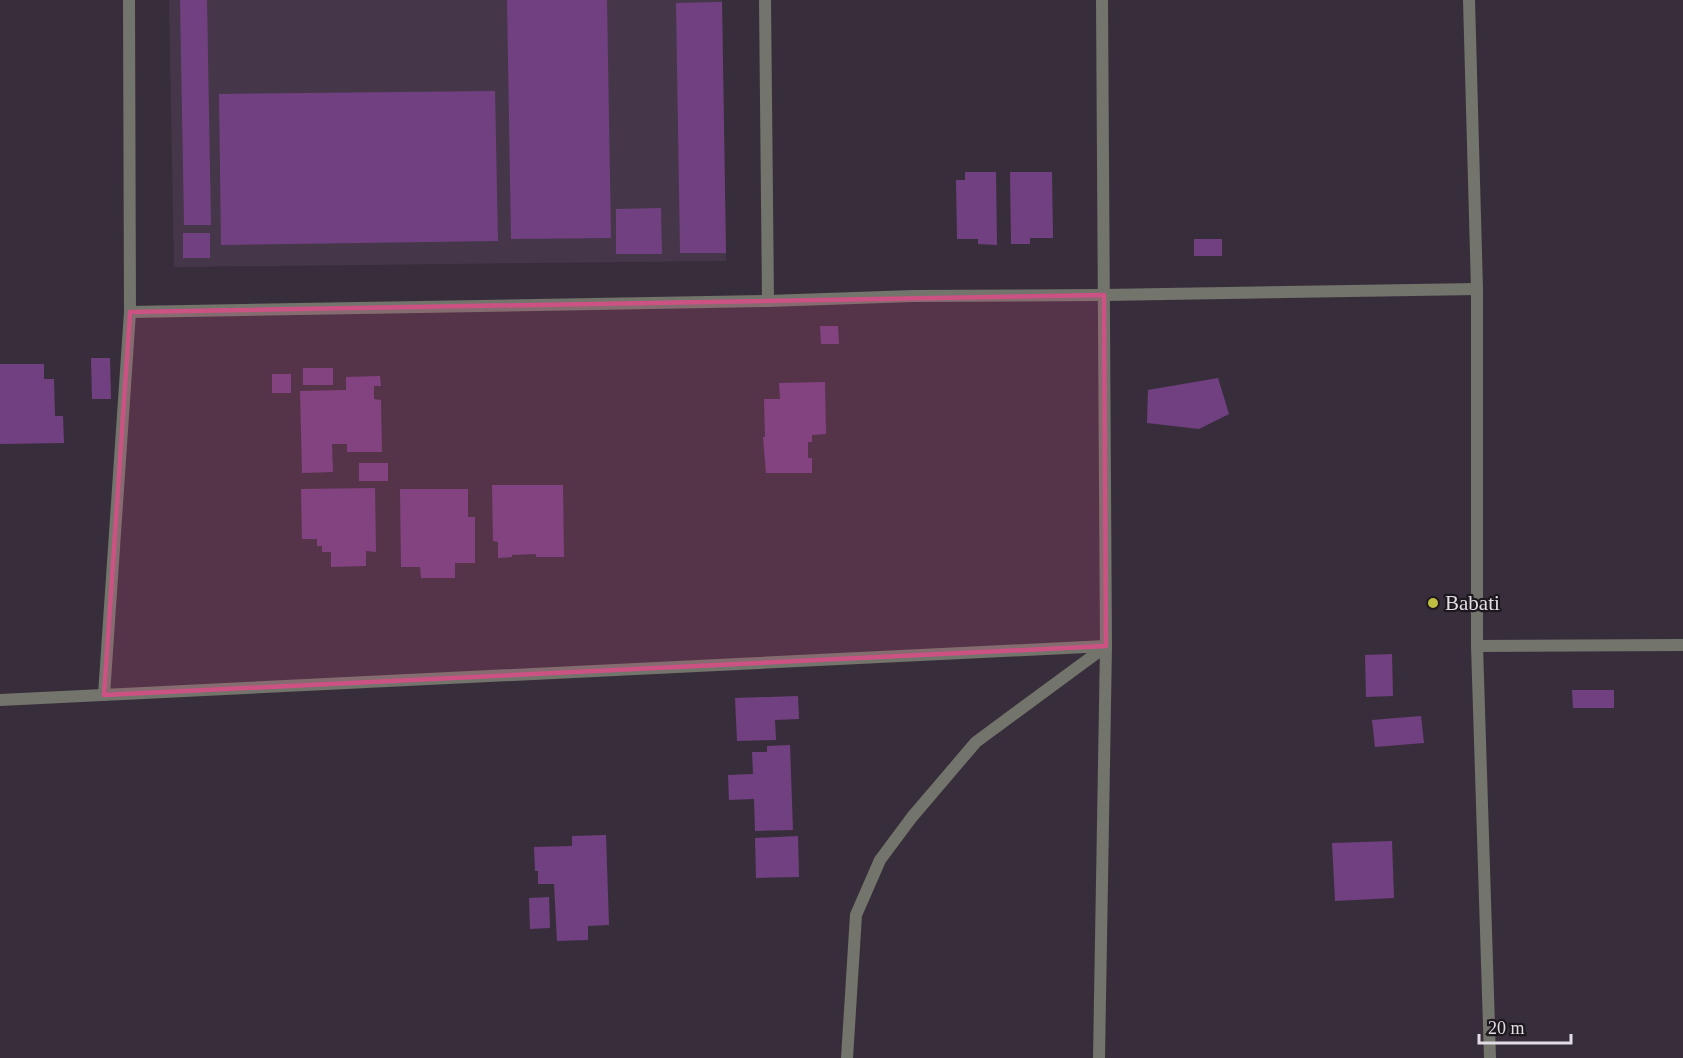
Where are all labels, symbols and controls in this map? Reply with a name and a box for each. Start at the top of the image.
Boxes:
place label: Babati [1445,591,1500,615]
marker: Babati [1426,596,1440,610]
scale bar [1479,1007,1570,1045]
text: 20 m [1488,1018,1525,1038]

